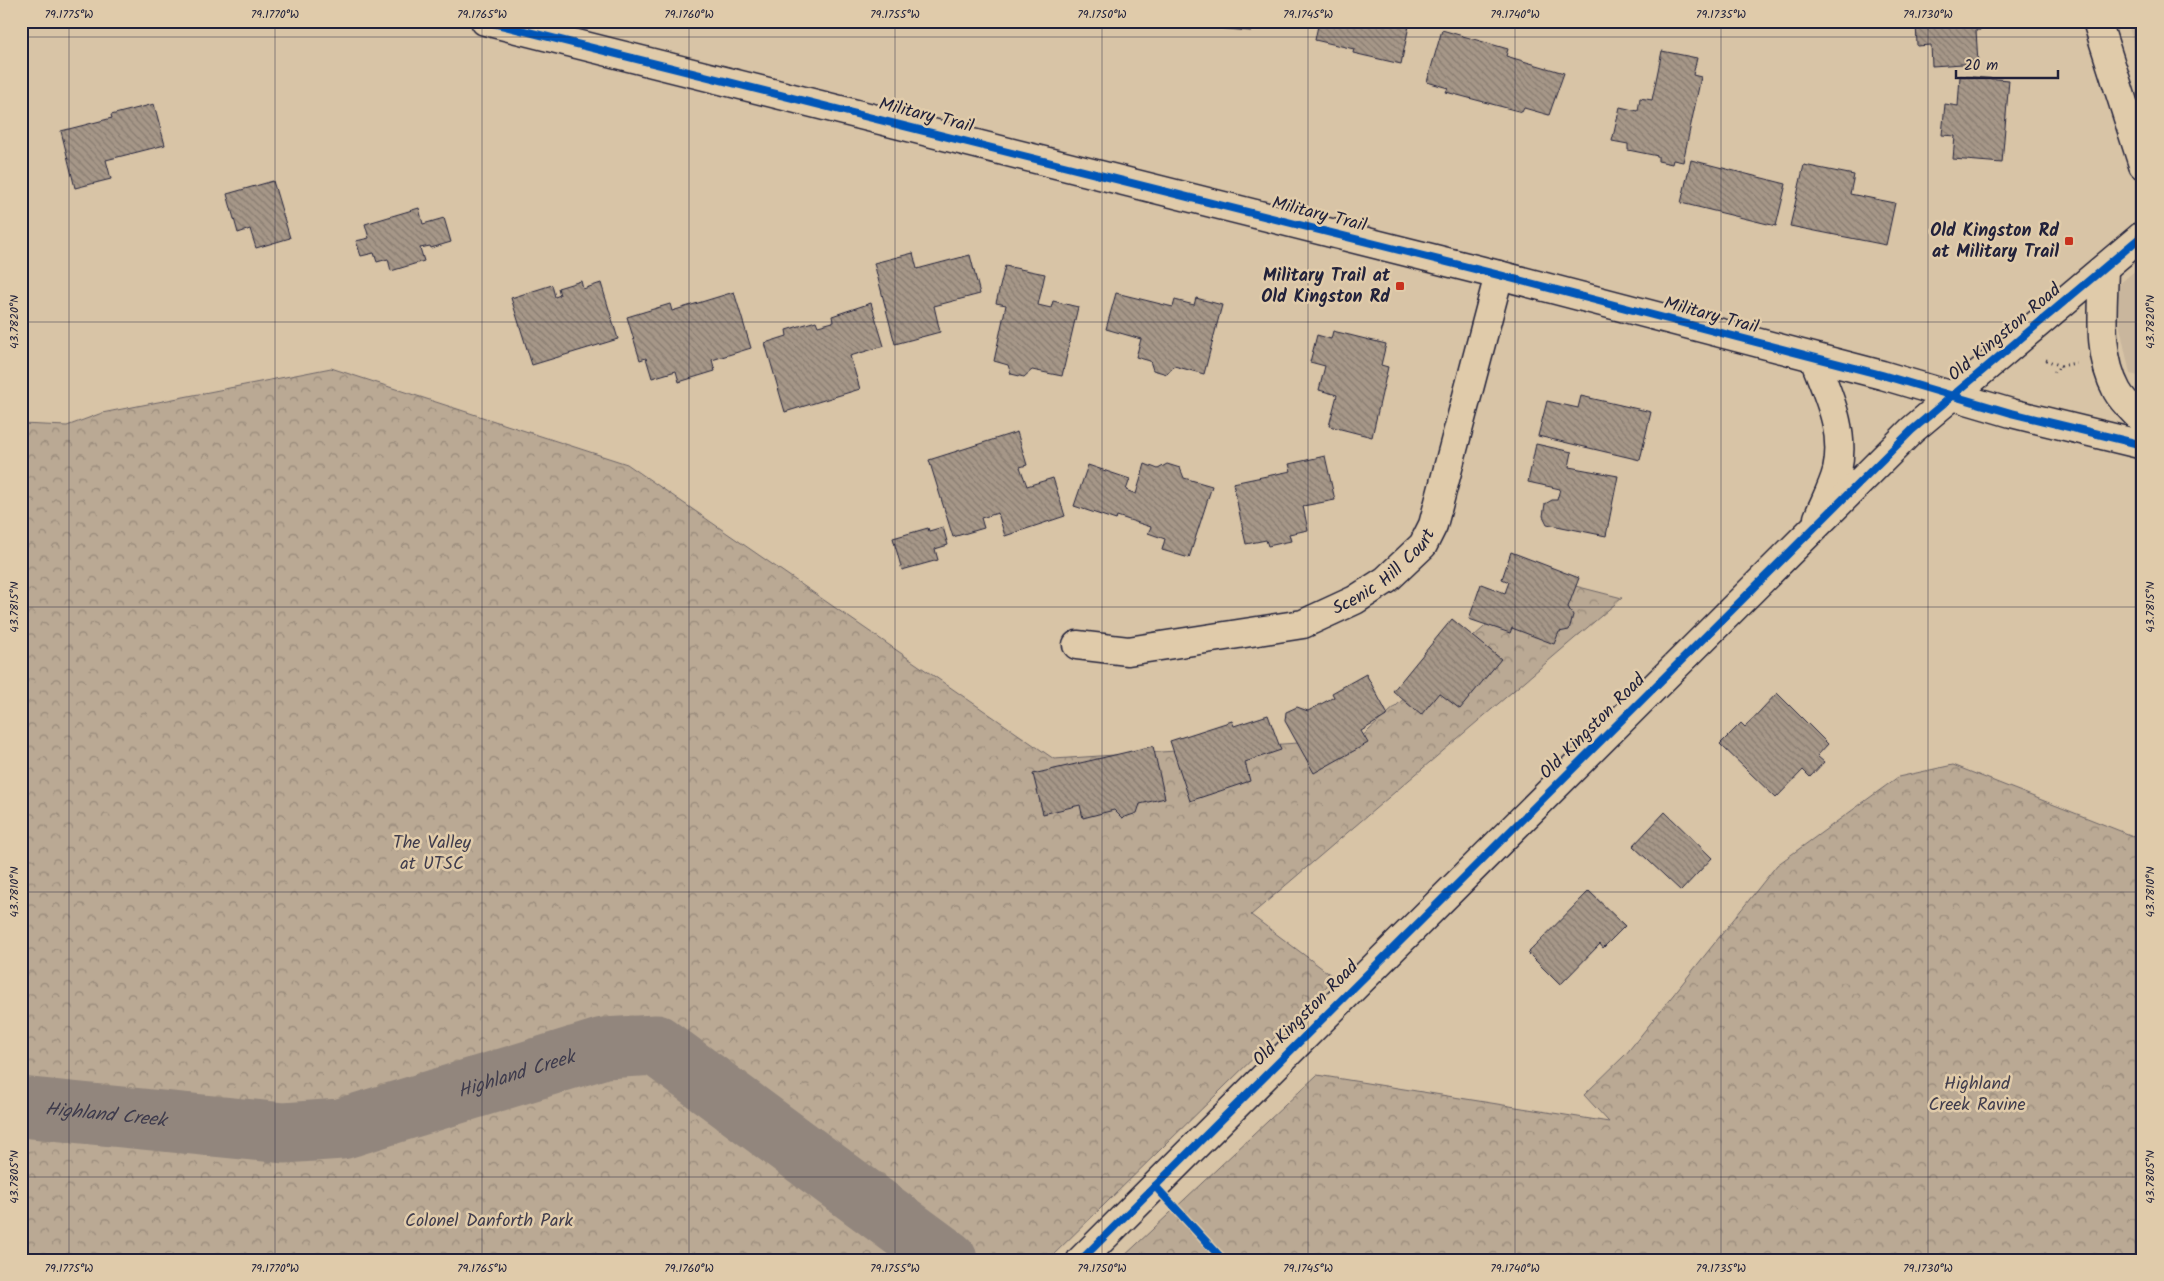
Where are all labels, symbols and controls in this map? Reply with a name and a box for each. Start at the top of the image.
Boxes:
text: 79.1775°W [45,5,93,24]
text: 79.1770°W [251,5,299,24]
text: 79.1765°W [457,5,507,24]
text: 79.1760°W [664,5,714,24]
text: 79.1755°W [870,5,920,24]
text: 79.1750°W [1077,5,1127,24]
text: 79.1745°W [1283,5,1333,24]
text: 79.1740°W [1490,5,1540,24]
text: 79.1735°W [1696,5,1746,24]
text: 79.1730°W [1903,5,1953,24]
scale bar [1956,48,2059,80]
text: 20 m [1964,54,1998,78]
street label: Military Trail [875,90,977,142]
street label: Military Trail [1268,189,1370,241]
place label: Old Kingston Rd at Military Trail [1930,217,2059,267]
marker: Old Kingston Rd at Military Trail [2063,235,2075,247]
place label: Military Trail at Old Kingston Rd [1261,262,1391,312]
street label: Old Kingston Road [1942,276,2069,389]
marker: Military Trail at Old Kingston Rd [1394,280,1406,292]
street label: Military Trail [1660,289,1762,343]
text: 43.7820°N [5,295,24,349]
text: 43.7820°N [2141,295,2160,349]
street label: Scenic Hill Court [1327,523,1444,623]
text: 43.7815°N [5,581,24,633]
text: 43.7815°N [2141,581,2160,633]
street label: Old Kingston Road [1533,666,1654,787]
park label: The Valley at UTSC [393,829,472,879]
text: 43.7810°N [5,866,24,918]
text: 43.7810°N [2141,866,2160,918]
street label: Old Kingston Road [1246,953,1367,1074]
water label: Highland Creek [454,1042,582,1107]
park label: Highland Creek Ravine [1928,1070,2026,1120]
water label: Highland Creek [44,1094,170,1137]
text: 43.7805°N [5,1150,24,1204]
text: 43.7805°N [2141,1150,2160,1204]
park label: Colonel Danforth Park [405,1207,573,1236]
text: 79.1775°W [45,1259,93,1278]
text: 79.1770°W [251,1259,299,1278]
text: 79.1765°W [457,1259,507,1278]
text: 79.1760°W [664,1259,714,1278]
text: 79.1755°W [870,1259,920,1278]
text: 79.1750°W [1077,1259,1127,1278]
text: 79.1745°W [1283,1259,1333,1278]
text: 79.1740°W [1490,1259,1540,1278]
text: 79.1735°W [1696,1259,1746,1278]
text: 79.1730°W [1903,1259,1953,1278]

